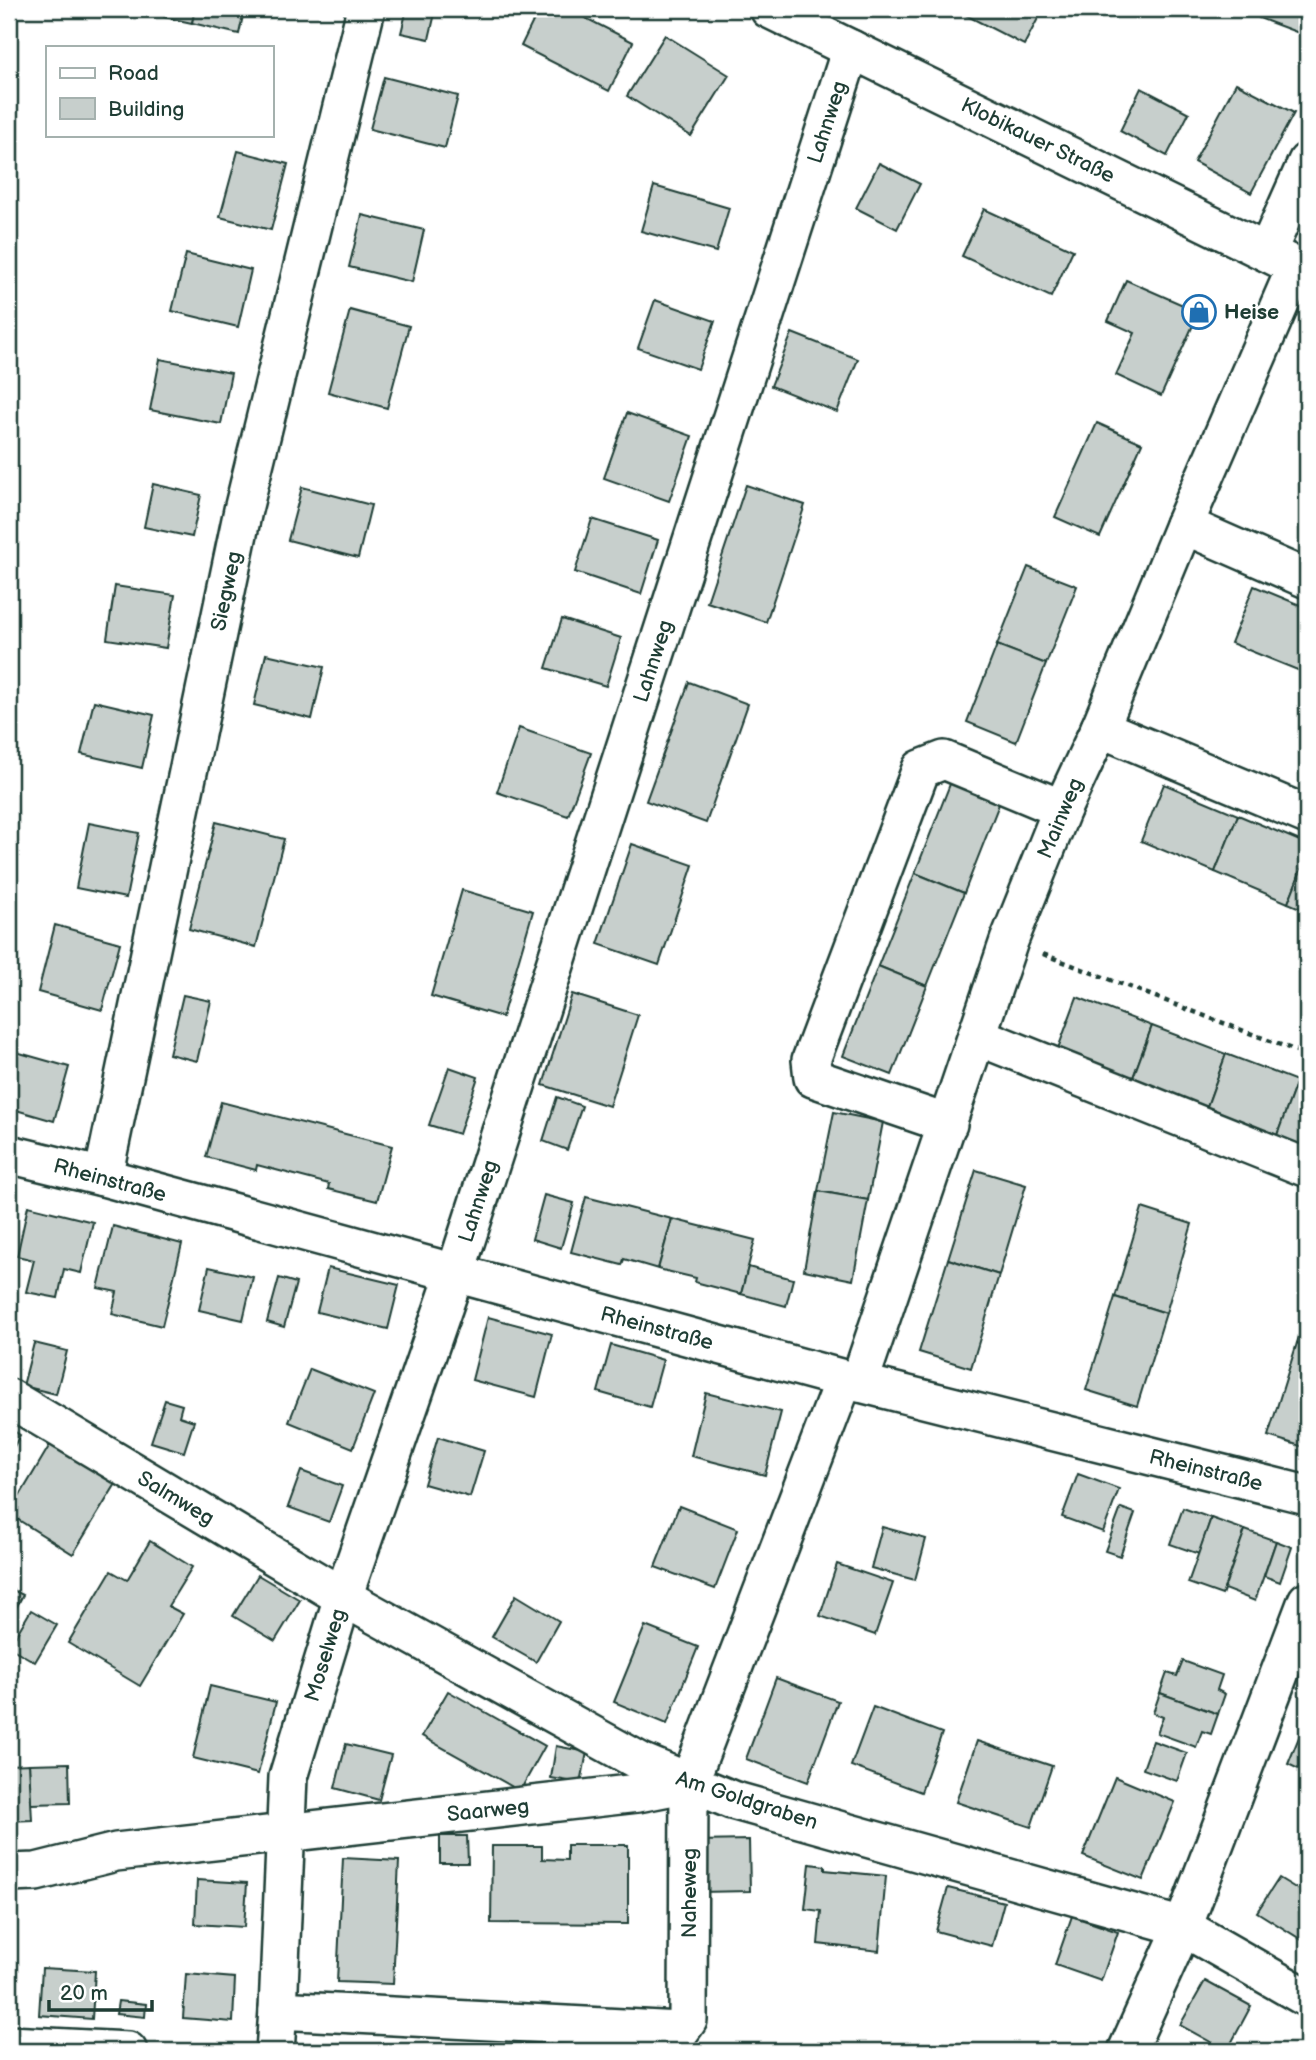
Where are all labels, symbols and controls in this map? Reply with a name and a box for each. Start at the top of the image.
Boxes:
legend [46,46,273,136]
text: Road [108,61,159,86]
street label: Lahnweg [802,78,853,167]
street label: Klobikauer Straße [957,92,1119,188]
text: Building [108,97,184,122]
shop icon: Heise [1180,293,1218,331]
place label: Heise [1224,300,1279,325]
street label: Siegweg [206,549,247,633]
street label: Lahnweg [628,617,679,706]
street label: Mainweg [1032,774,1089,862]
street label: Rheinstraße [51,1153,169,1208]
street label: Lahnweg [453,1157,504,1246]
street label: Rheinstraße [598,1301,716,1356]
street label: Rheinstraße [1147,1444,1265,1497]
street label: Salmweg [133,1466,219,1531]
street label: Moselweg [299,1606,351,1705]
street label: Am Goldgraben [673,1766,821,1835]
street label: Saarweg [446,1794,530,1827]
street label: Naheweg [677,1848,702,1938]
scale bar [49,1969,152,2013]
text: 20 m [60,1981,108,2006]

